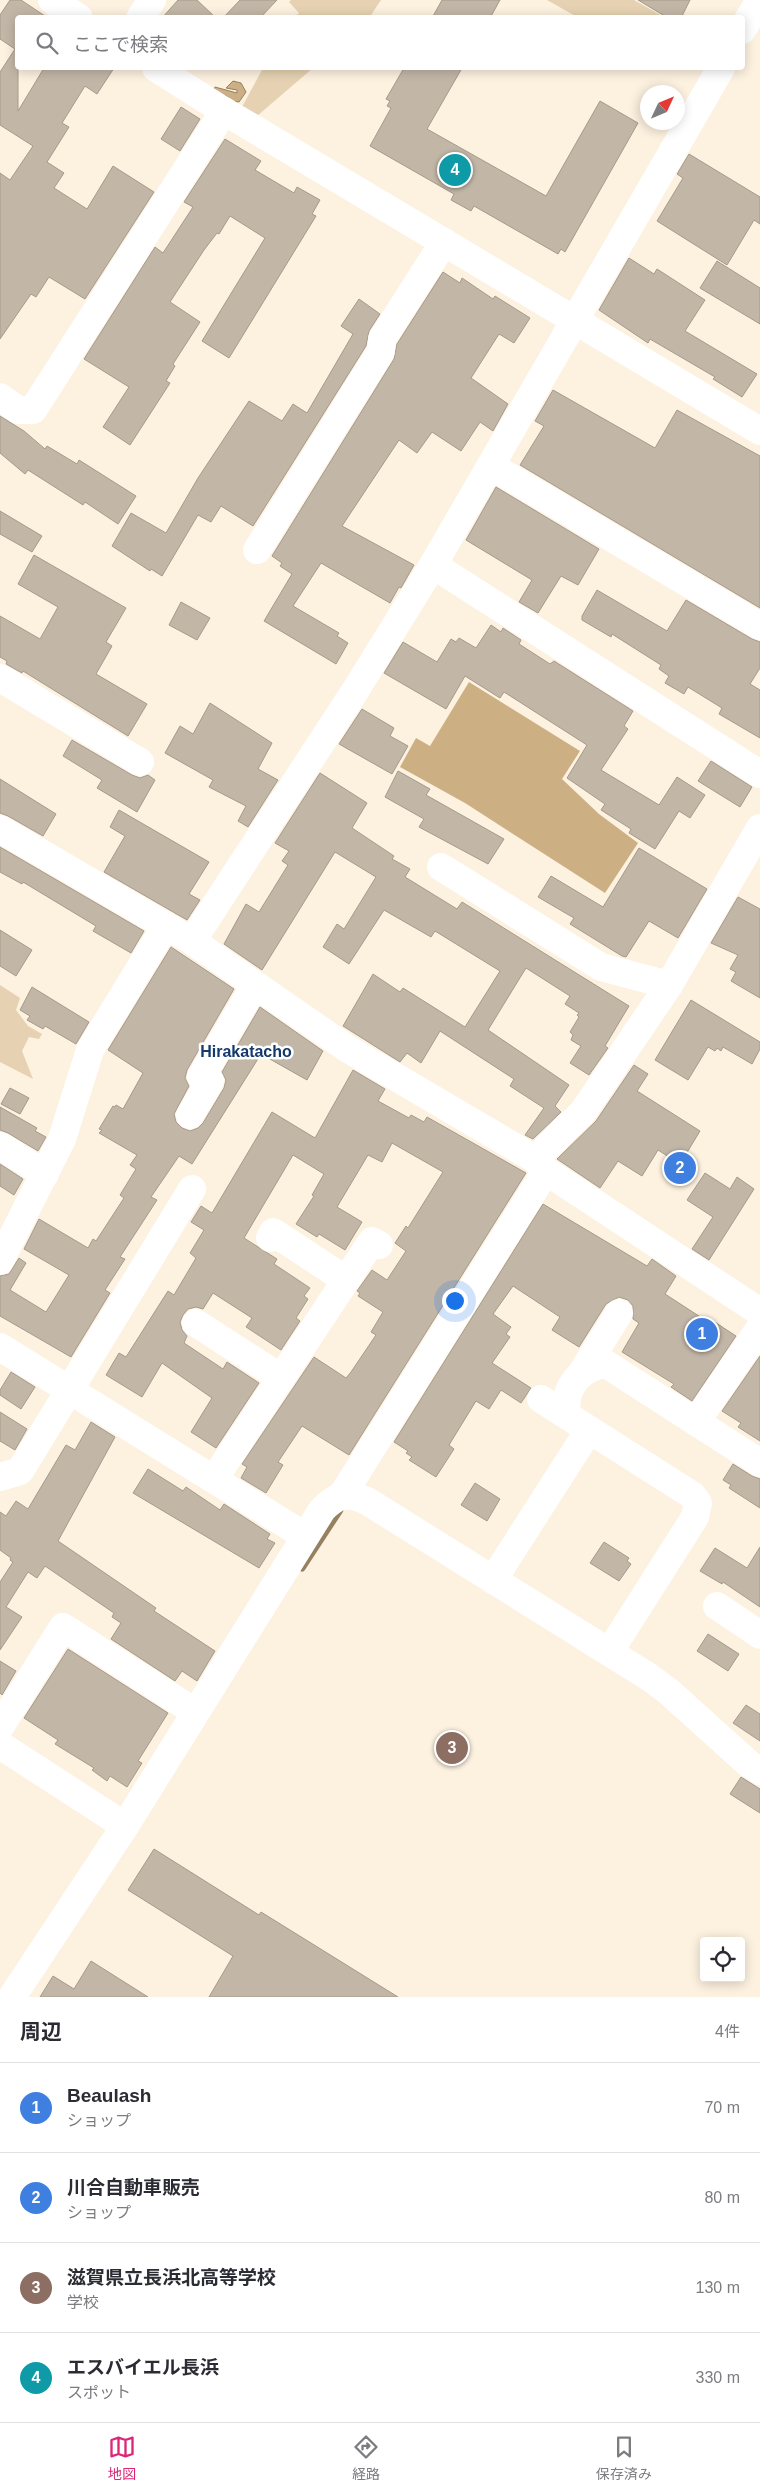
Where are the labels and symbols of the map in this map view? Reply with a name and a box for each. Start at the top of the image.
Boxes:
north arrow [640,85,685,130]
pin: 4 [439,151,471,189]
district label: Hirakatacho [200,1043,292,1060]
pin: 2 [664,1149,696,1187]
your location [442,1288,468,1314]
pin: 1 [686,1315,718,1353]
pin: 3 [436,1729,468,1767]

